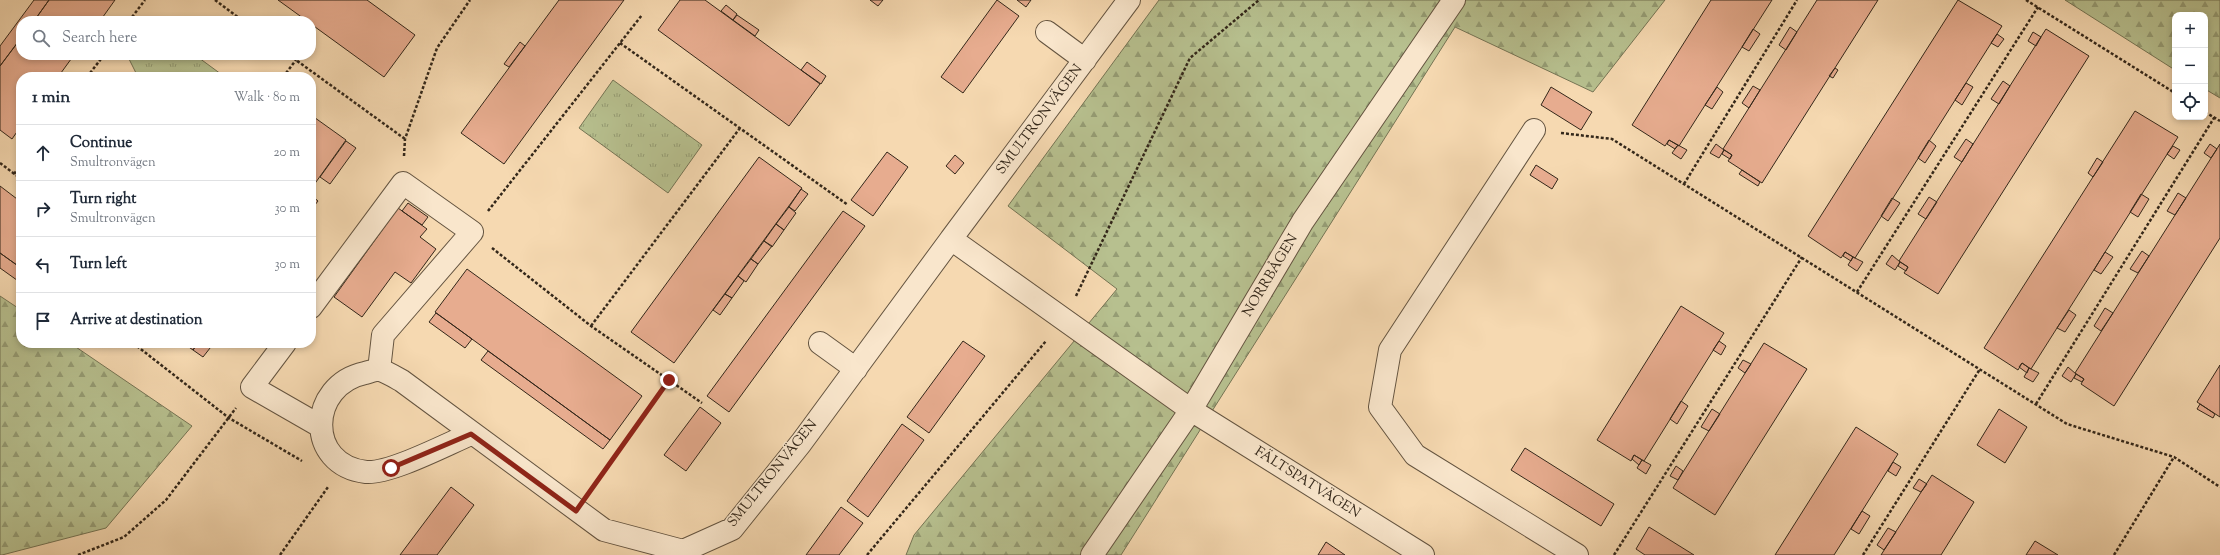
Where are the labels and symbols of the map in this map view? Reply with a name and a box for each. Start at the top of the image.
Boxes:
street label: SMULTRONVÄGEN [991,60,1088,179]
street label: NORRBÅGEN [1238,231,1304,321]
route end [660,371,678,389]
street label: SMULTRONVÄGEN [723,415,823,532]
street label: FÄLTSPATVÄGEN [1250,442,1364,524]
route start [382,459,400,477]

